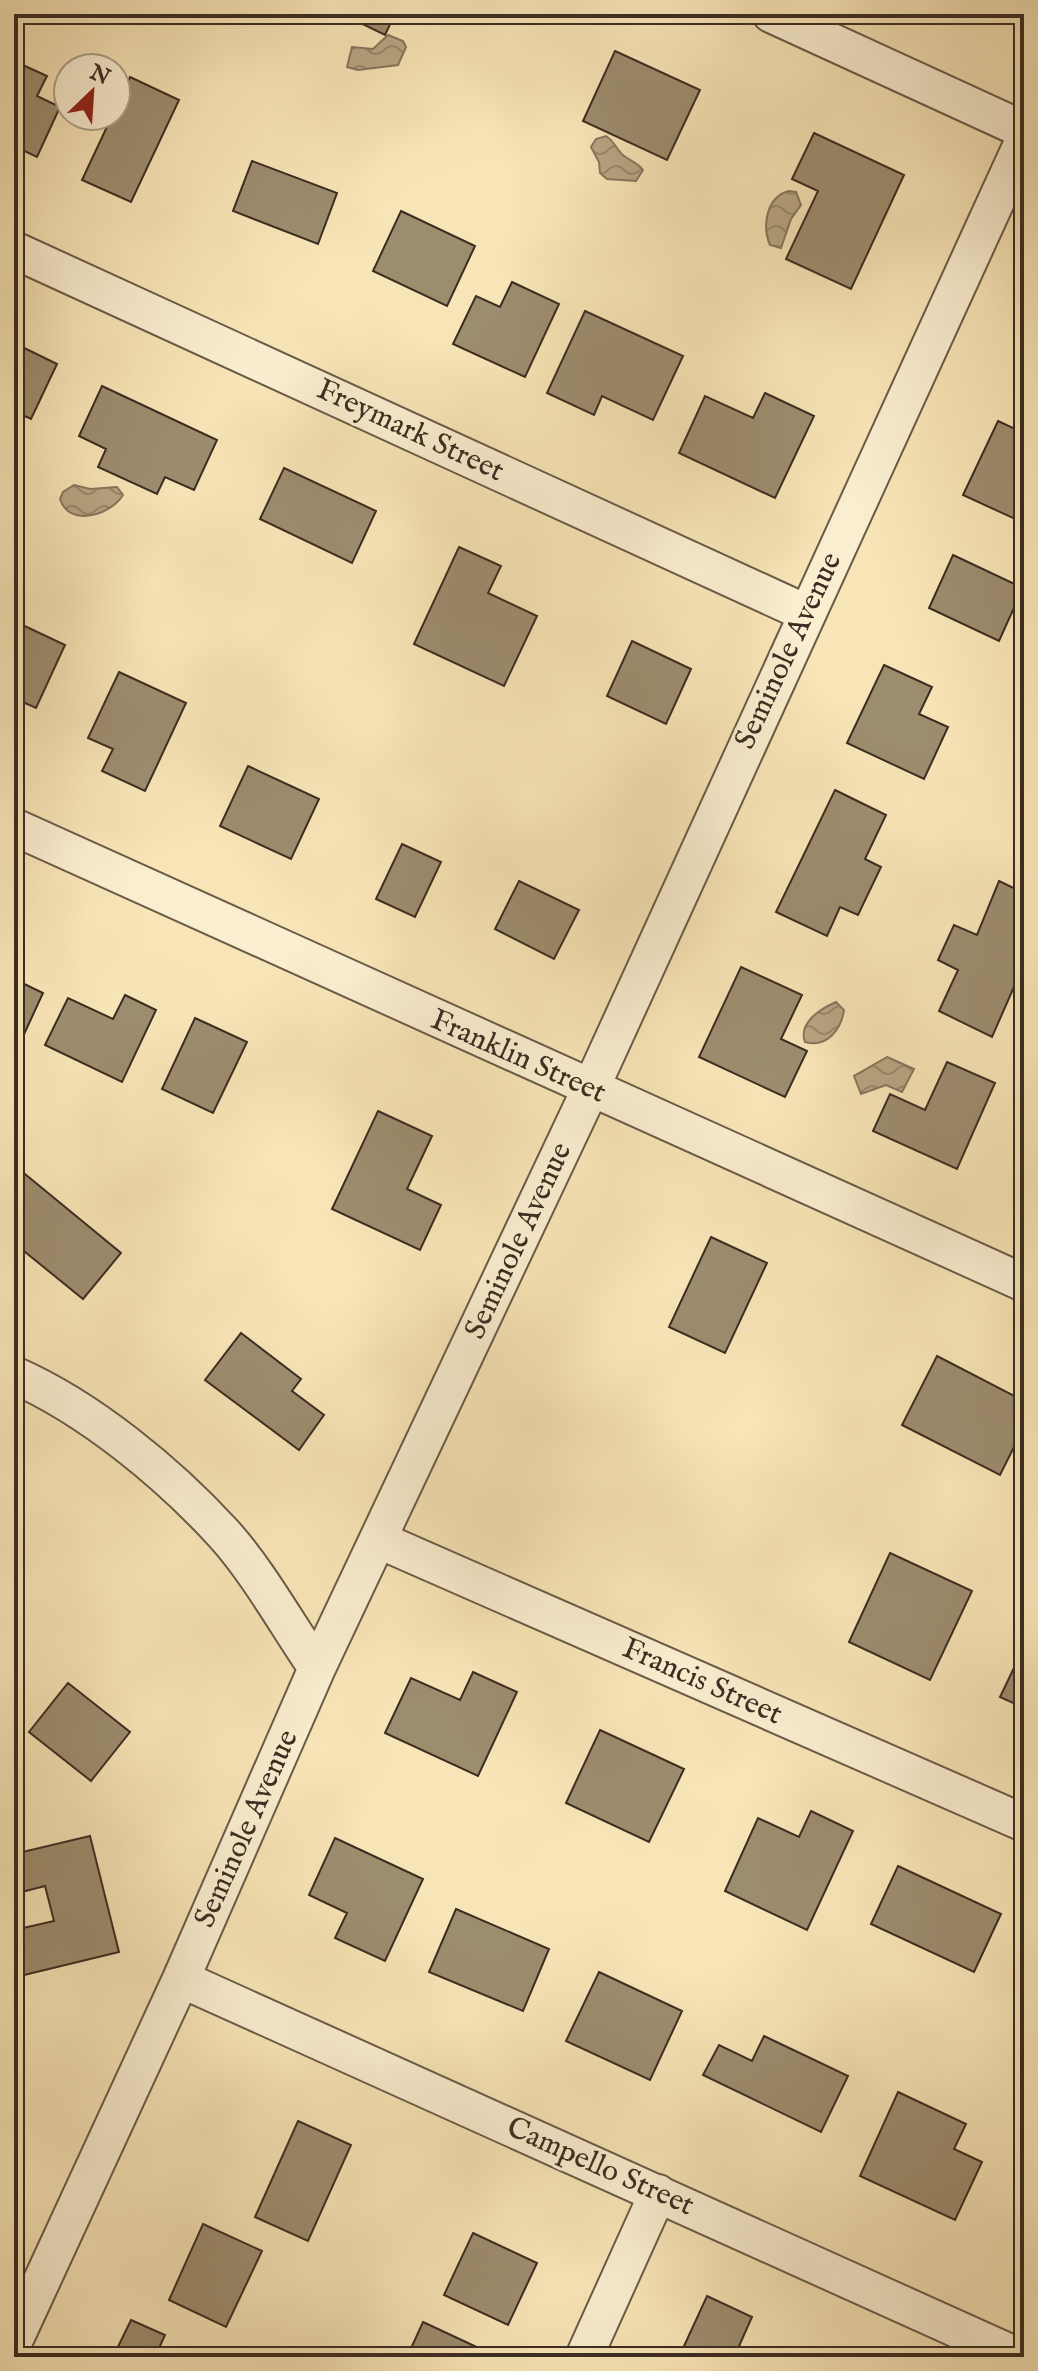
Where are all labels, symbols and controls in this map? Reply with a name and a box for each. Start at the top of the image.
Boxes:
north arrow [52,52,132,132]
text: N [84,59,114,92]
street label: Freymark Street [310,371,510,491]
street label: Seminole Avenue [727,547,851,755]
street label: Franklin Street [424,1001,612,1113]
street label: Seminole Avenue [457,1137,581,1345]
street label: Francis Street [616,1630,788,1734]
street label: Seminole Avenue [186,1724,308,1934]
street label: Campello Street [500,2109,700,2225]

